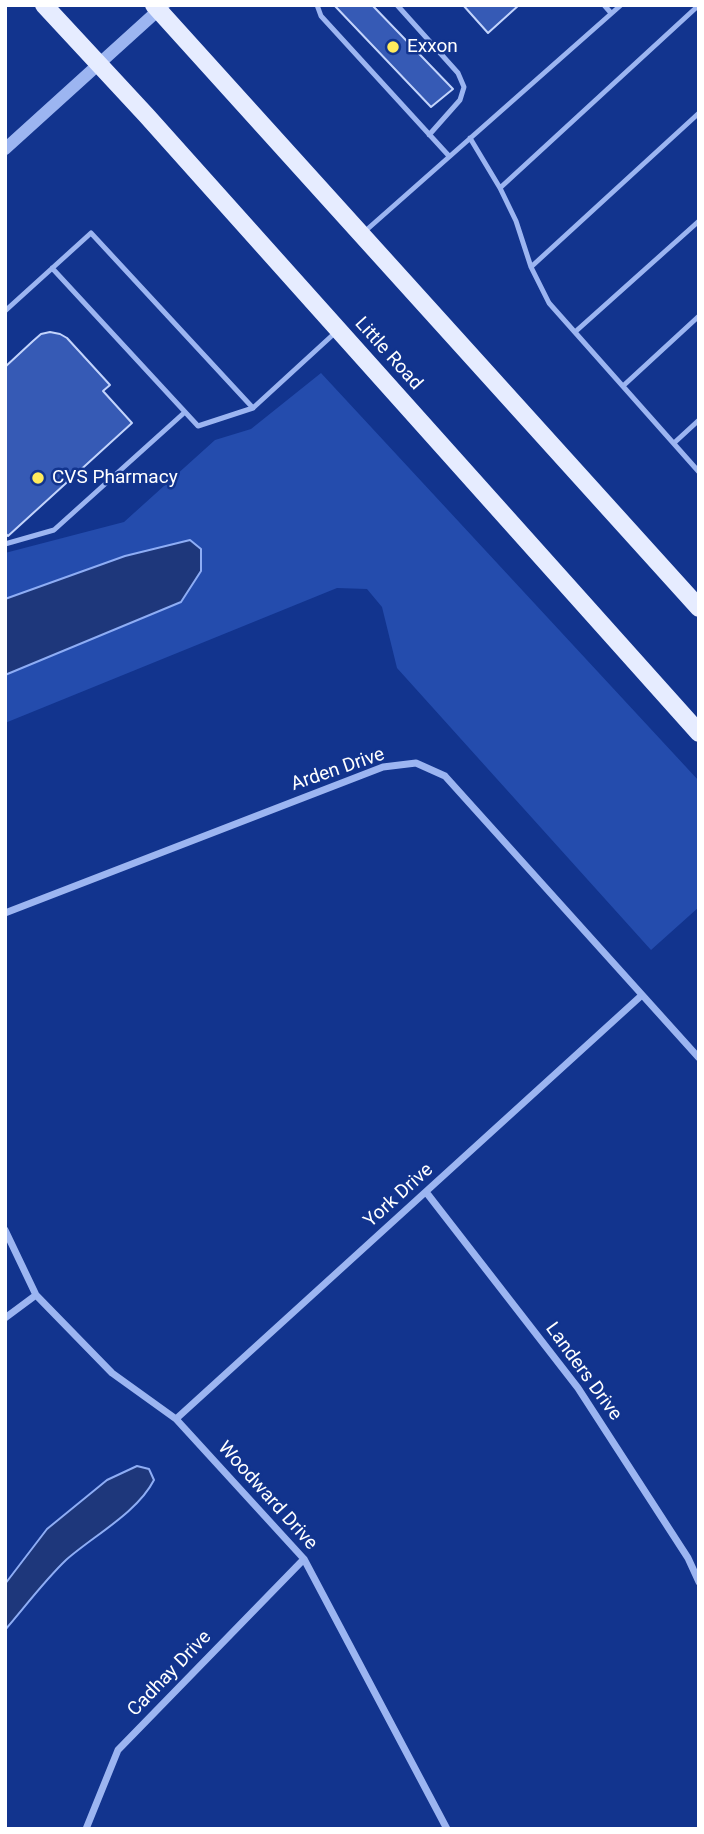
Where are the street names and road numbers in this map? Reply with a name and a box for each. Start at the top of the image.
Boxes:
street label: Little Road [349,313,427,395]
street label: Arden Drive [288,743,388,797]
street label: York Drive [360,1159,438,1233]
street label: Landers Drive [540,1319,626,1425]
street label: Woodward Drive [212,1437,322,1555]
street label: Cadhay Drive [123,1626,217,1722]

